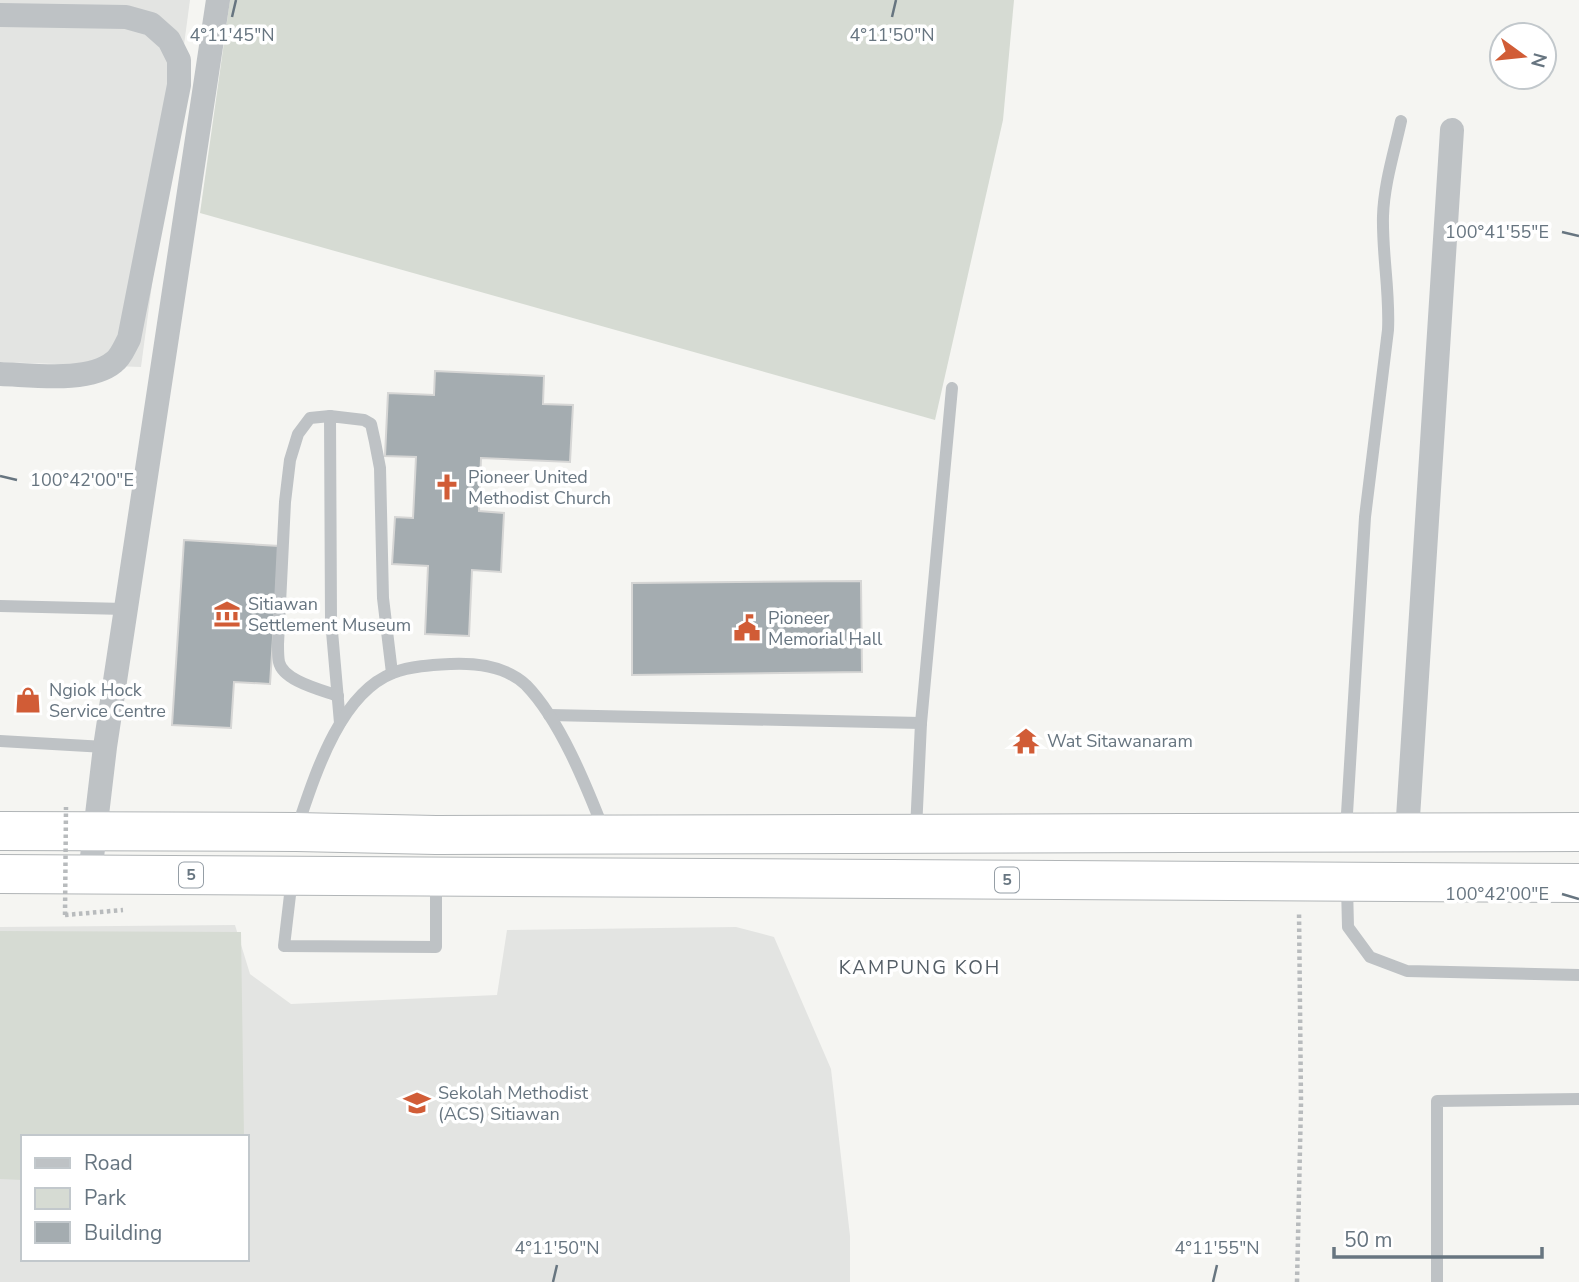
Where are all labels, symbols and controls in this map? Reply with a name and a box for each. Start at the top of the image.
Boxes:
north arrow [1488,21,1558,91]
text: 4°11'45"N [189,23,275,47]
text: 4°11'50"N [849,23,935,47]
text: N [1524,50,1553,70]
text: 100°41'55"E [1445,220,1549,244]
place label: Pioneer United Methodist Church [468,465,611,510]
text: 100°42'00"E [30,468,134,492]
church icon: Pioneer United Methodist Church [432,472,462,502]
place label: Sitiawan Settlement Museum [248,592,411,637]
museum icon: Sitiawan Settlement Museum [212,599,242,629]
place label: Pioneer Memorial Hall [768,606,883,651]
public building icon: Pioneer Memorial Hall [732,613,762,643]
place label: Ngiok Hock Service Centre [49,678,166,723]
shop icon: Ngiok Hock Service Centre [13,685,43,715]
temple icon: Wat Sitawanaram [1011,726,1041,756]
place label: Wat Sitawanaram [1047,729,1193,753]
road number: 5 [179,862,203,888]
road number: 5 [995,867,1019,892]
text: 100°42'00"E [1445,882,1549,906]
district label: KAMPUNG KOH [839,955,1001,981]
place label: Sekolah Methodist (ACS) Sitiawan [438,1081,589,1126]
school or university icon: Sekolah Methodist (ACS) Sitiawan [402,1088,432,1118]
legend [21,1135,248,1261]
text: Road [84,1149,133,1177]
text: Park [84,1184,126,1212]
scale bar [1334,1216,1542,1260]
text: Building [84,1219,162,1247]
text: 50 m [1344,1226,1393,1254]
text: 4°11'50"N [514,1236,600,1260]
text: 4°11'55"N [1174,1236,1260,1260]

